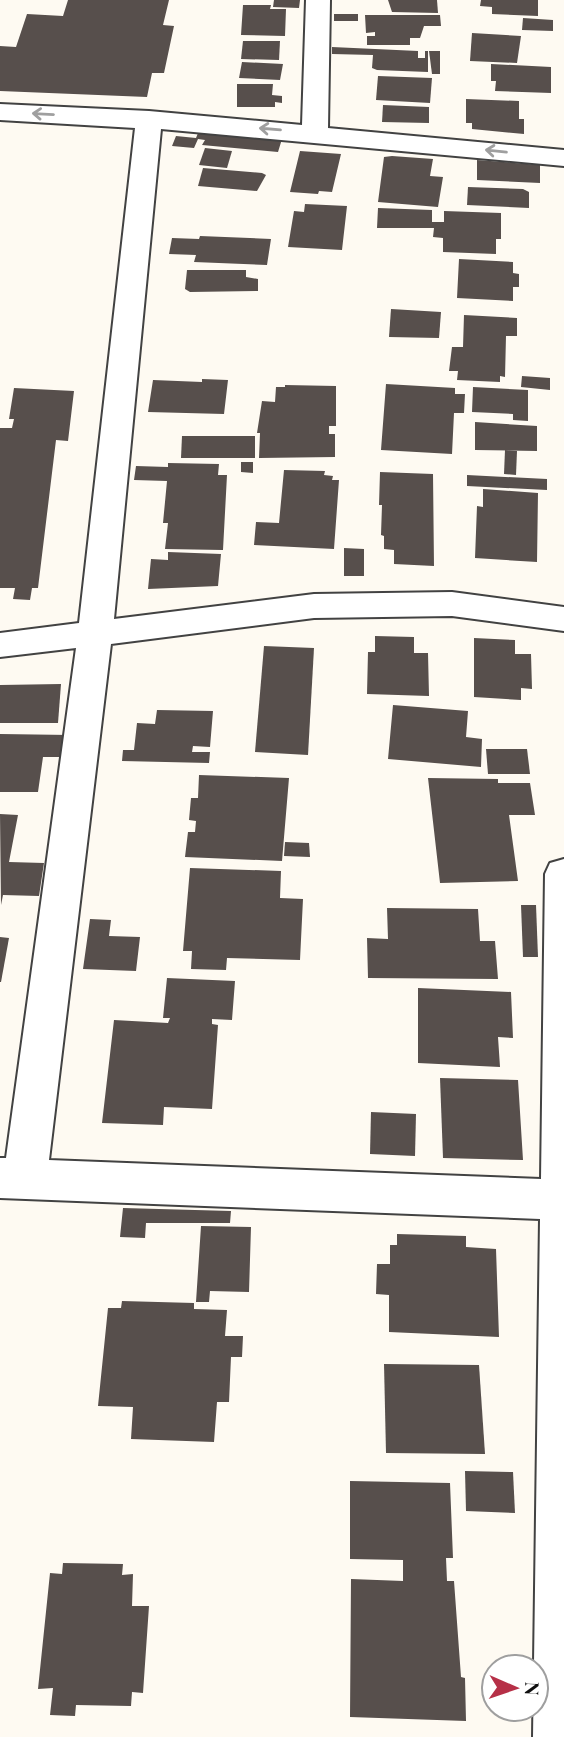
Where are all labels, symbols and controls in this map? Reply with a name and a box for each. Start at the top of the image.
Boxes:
one-way arrow [32,107,55,120]
one-way arrow [259,122,282,135]
one-way arrow [485,145,508,158]
north arrow [480,1653,550,1723]
text: N [520,1681,546,1696]

